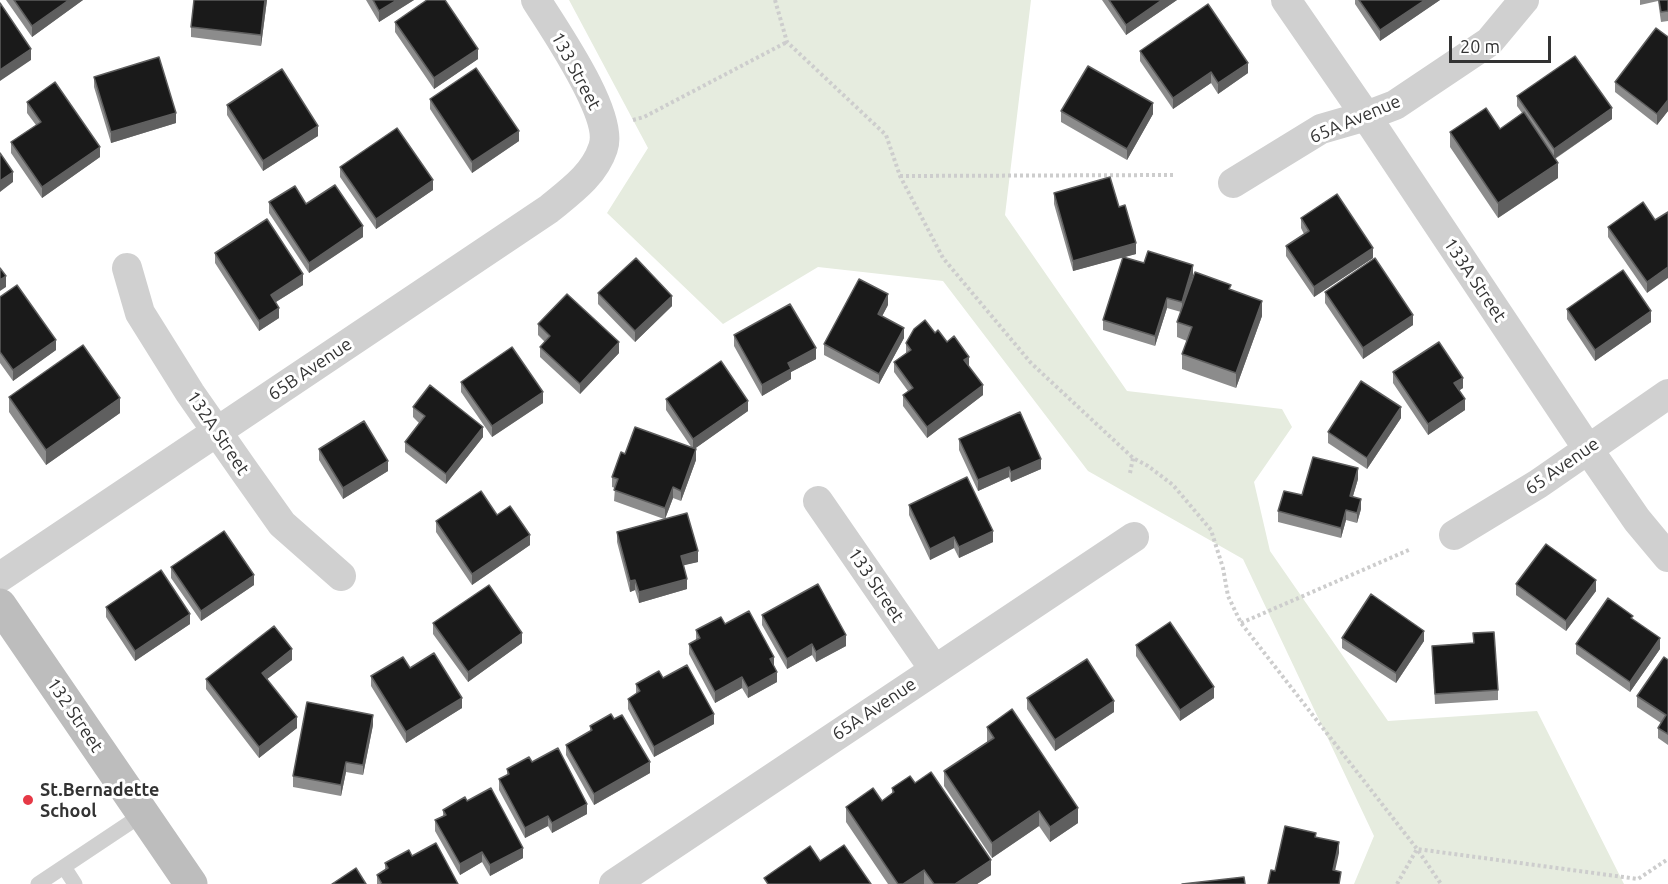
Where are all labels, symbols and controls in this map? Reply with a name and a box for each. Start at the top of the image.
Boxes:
scale bar [1452,24,1554,62]
street label: 133 Street [547,28,605,114]
text: 20 m [1460,36,1500,56]
street label: 65A Avenue [1306,90,1404,148]
street label: 133A Street [1439,234,1511,326]
street label: 65B Avenue [264,333,356,405]
street label: 132A Street [182,387,254,479]
street label: 65 Avenue [1521,433,1603,499]
street label: 133 Street [843,544,909,626]
street label: 65A Avenue [828,673,920,745]
street label: 132 Street [42,674,108,756]
place label: St.Bernadette School [40,779,159,822]
marker: St.Bernadette School [21,793,35,807]

